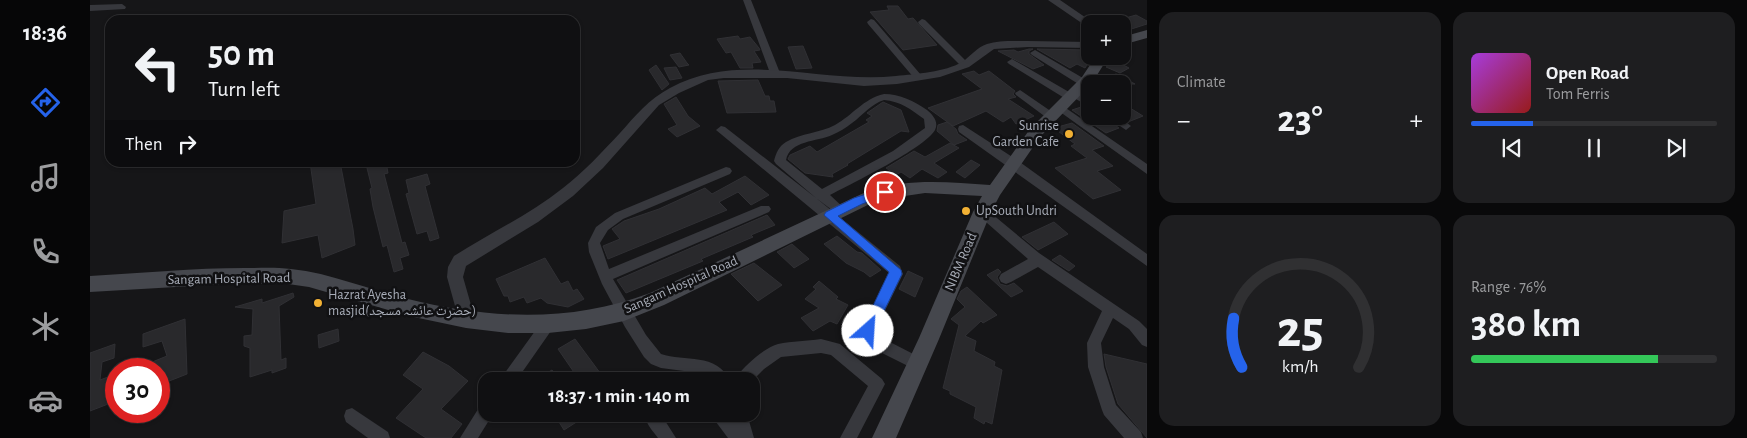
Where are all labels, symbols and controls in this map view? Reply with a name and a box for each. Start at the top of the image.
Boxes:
map controls [1081,15,1131,125]
button: + [1081,15,1131,65]
text: 18:36 [23,22,67,44]
icon: left [125,35,190,100]
text: 50 m [208,37,275,72]
text: Open Road [1546,64,1629,83]
text: Climate [1177,74,1226,90]
button: − [1081,75,1131,125]
text: Turn left [208,78,280,100]
icon: directions [28,85,63,120]
text: Tom Ferris [1546,86,1610,102]
text: 23° [1277,101,1323,139]
text: − [1177,107,1190,135]
text: + [1410,107,1423,135]
place label: Sunrise Garden Cafe [993,119,1059,149]
marker: Sunrise Garden Cafe [1063,128,1075,140]
icon: right [173,130,201,158]
icon: previous [1498,134,1526,162]
icon: pause [1580,134,1608,162]
icon: next [1662,134,1690,162]
text: Then [125,135,163,154]
icon: music [28,160,63,195]
pin [864,171,906,213]
icon: arrive [871,178,899,206]
place label: UpSouth Undri [976,204,1057,218]
marker: UpSouth Undri [960,205,972,217]
street label: NIBM Road [942,231,980,293]
icon: phone [28,234,63,269]
street label: Sangam Hospital Road [622,254,740,316]
street label: Sangam Hospital Road [168,271,290,287]
text: Range · 76% [1471,279,1547,295]
place label: Hazrat Ayesha masjid(حضرت عائشہ مسجد) [328,288,476,319]
marker: Hazrat Ayesha masjid(حضرت عائشہ مسجد) [312,297,324,309]
position arrow [841,304,893,356]
text: 25 [1277,304,1323,356]
text: 380 km [1471,306,1581,344]
icon: climate [28,309,63,344]
speed limit sign: 30 [105,358,170,423]
text: km/h [1282,358,1318,376]
icon: car [28,383,63,418]
text: 18:37 · 1 min · 140 m [548,387,690,406]

